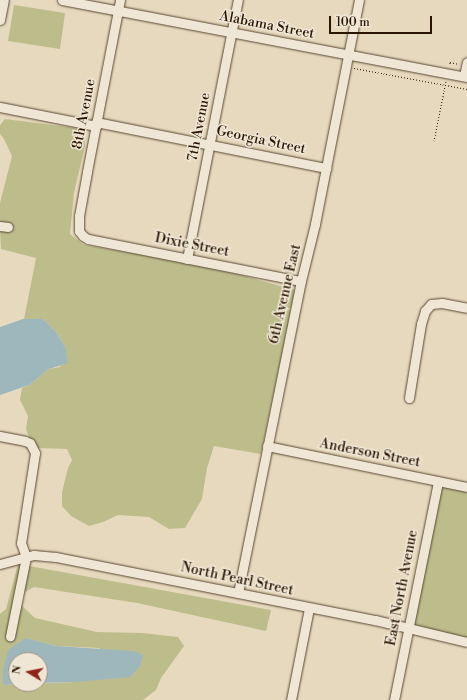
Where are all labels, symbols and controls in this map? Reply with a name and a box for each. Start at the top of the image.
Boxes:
street label: Alabama Street [218,8,316,42]
scale bar [331,8,434,34]
text: 100 m [336,15,370,30]
street label: 8th Avenue [69,78,99,150]
street label: 7th Avenue [184,91,214,163]
street label: Georgia Street [215,122,307,158]
street label: Dixie Street [153,230,231,260]
street label: 6th Avenue East [265,243,305,345]
street label: Anderson Street [318,435,422,471]
street label: East North Avenue [383,529,421,647]
street label: North Pearl Street [179,559,295,599]
north arrow [8,652,48,692]
text: N [10,665,25,676]

